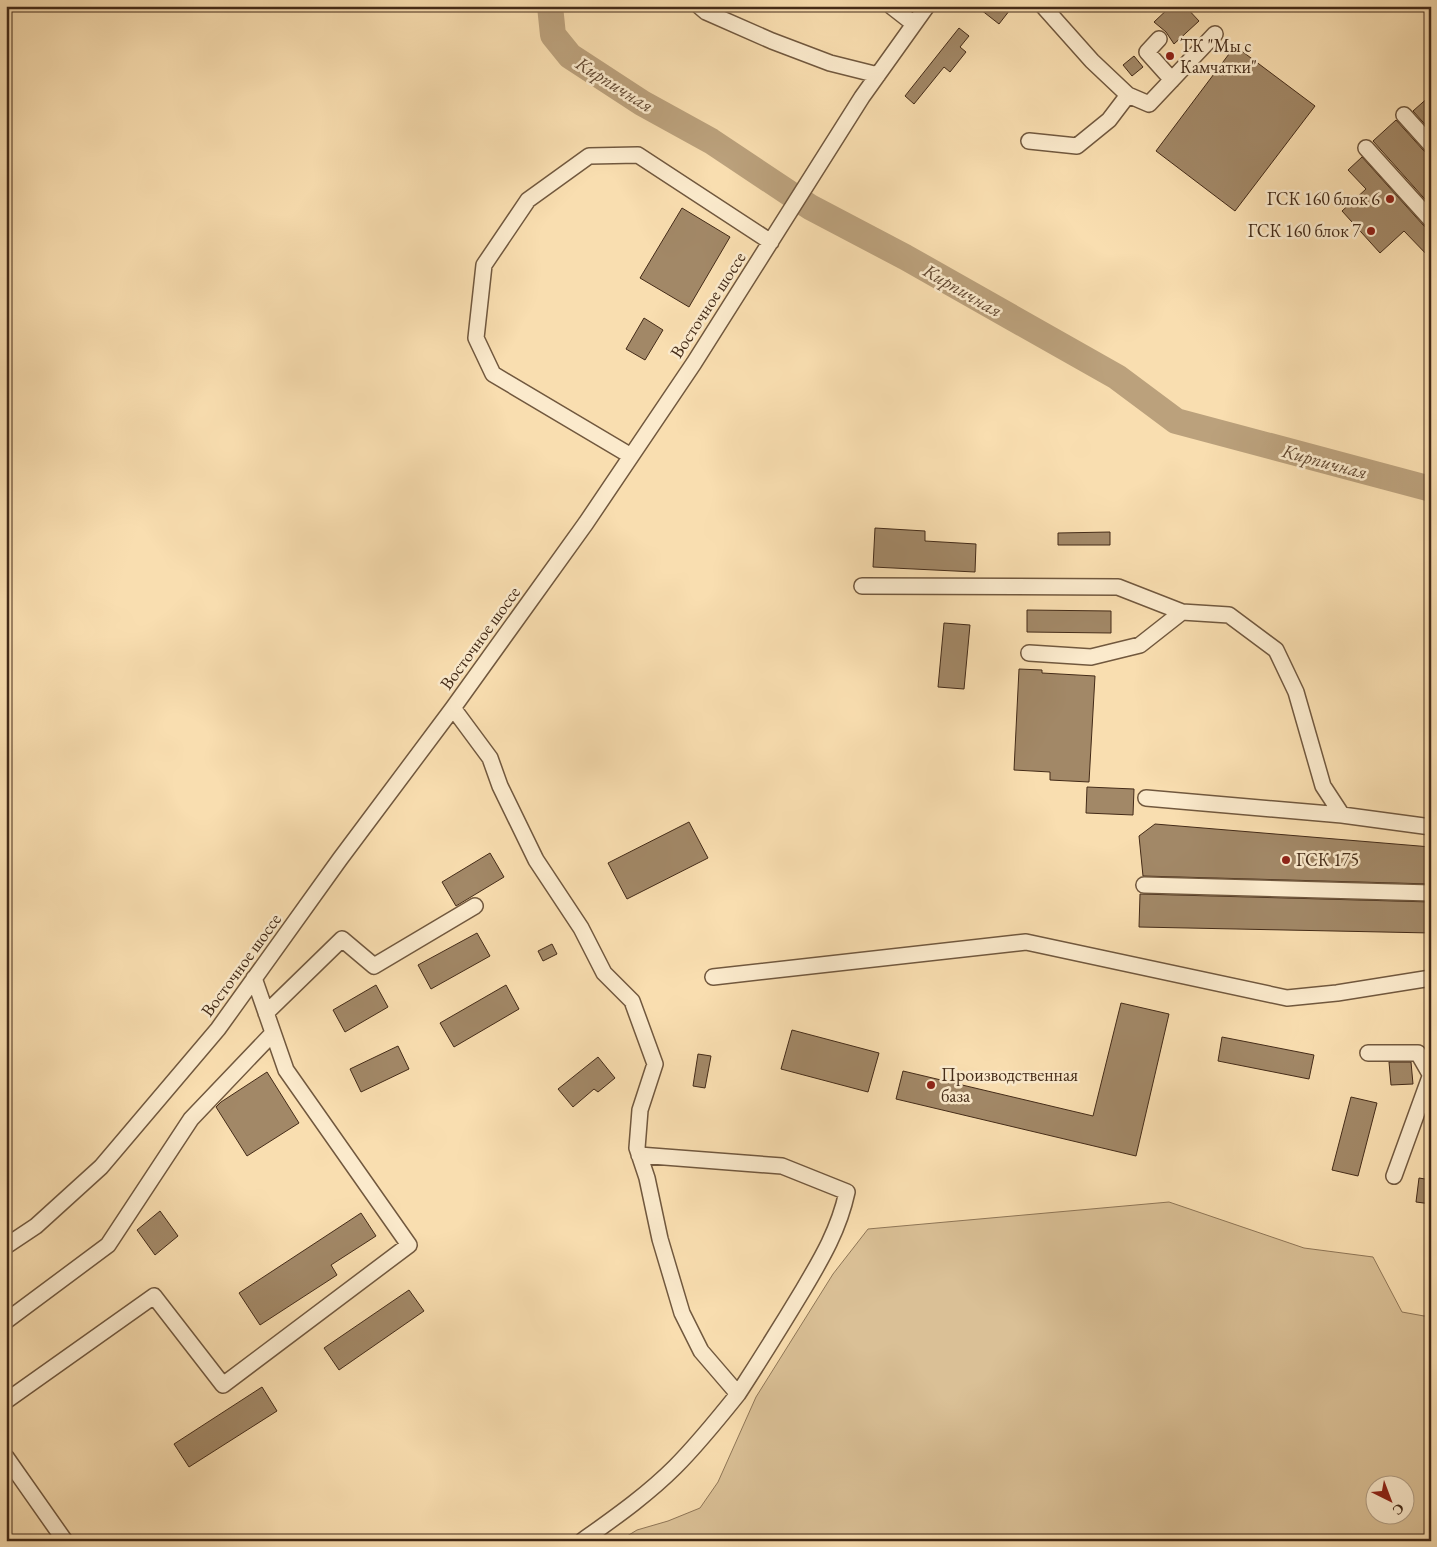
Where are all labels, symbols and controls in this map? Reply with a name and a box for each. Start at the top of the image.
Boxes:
place label: ТК "Мы с Камчатки" [1180,34,1257,78]
water label: Кирпичная [570,50,658,118]
marker: ТК "Мы с Камчатки" [1164,50,1176,62]
place label: ГСК 160 блок 6 [1267,187,1380,210]
marker: ГСК 160 блок 6 [1384,193,1396,205]
place label: ГСК 160 блок 7 [1248,219,1361,242]
marker: ГСК 160 блок 7 [1365,225,1377,237]
street label: Восточное шоссе [665,247,751,362]
water label: Кирпичная [918,257,1007,323]
water label: Кирпичная [1278,438,1370,485]
street label: Восточное шоссе [434,581,525,694]
place label: ГСК 175 [1296,848,1359,871]
marker: ГСК 175 [1280,854,1292,866]
street label: Восточное шоссе [195,908,286,1021]
place label: Производственная база [941,1063,1078,1107]
marker: Производственная база [925,1079,937,1091]
north arrow [1364,1474,1414,1524]
text: С [1389,1500,1408,1520]

